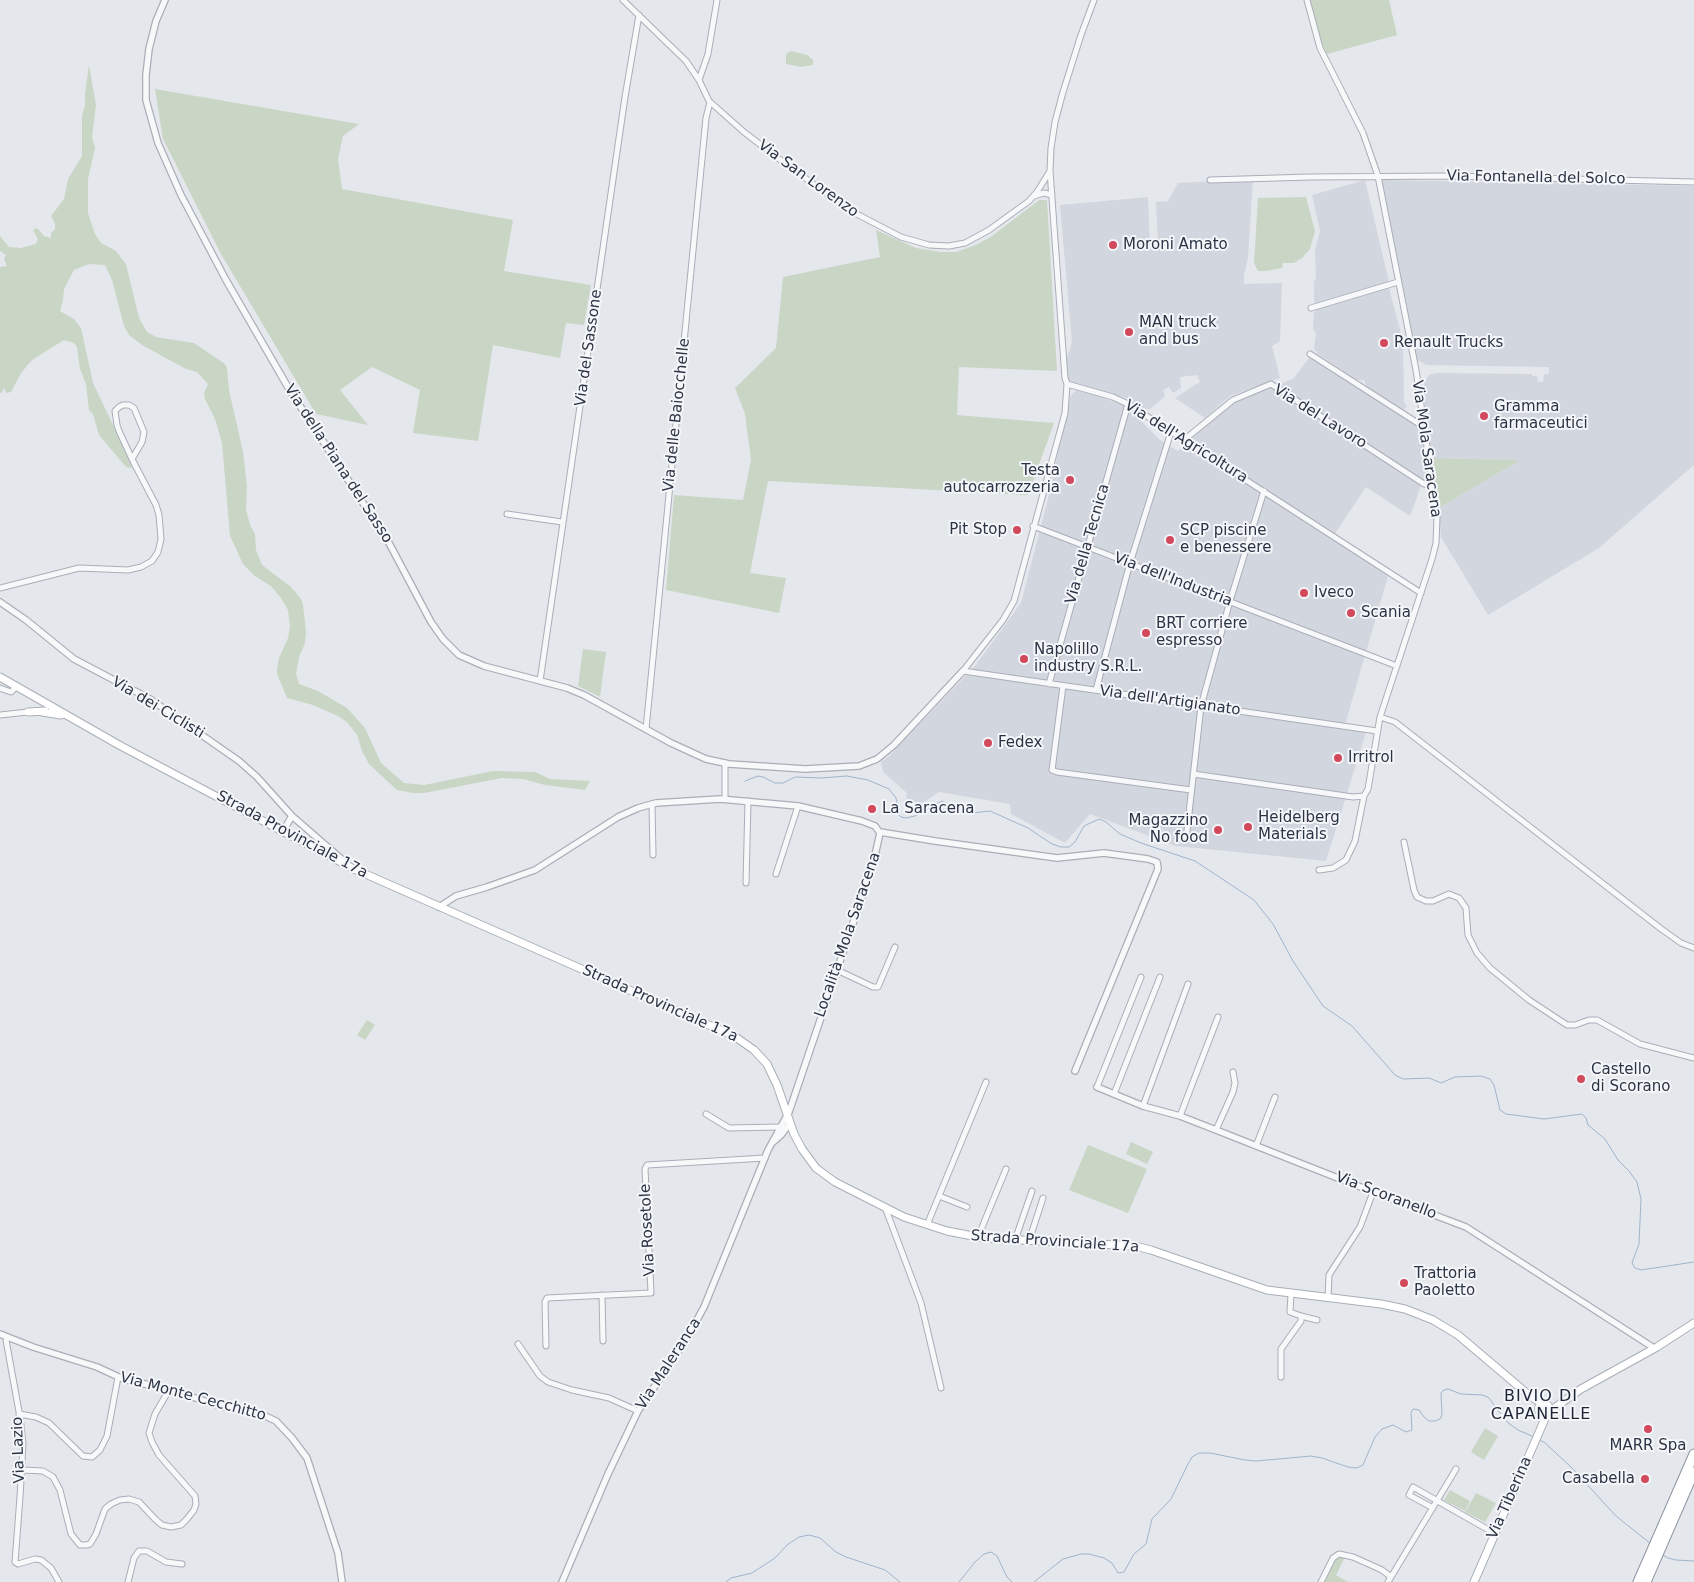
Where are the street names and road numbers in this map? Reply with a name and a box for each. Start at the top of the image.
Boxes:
street label: Via San Lorenzo [754,136,862,222]
street label: Via Fontanella del Solco [1446,167,1626,189]
street label: Via del Sassone [572,288,606,408]
street label: Via delle Baiocchelle [660,337,694,493]
street label: Via Mola Saracena [1407,379,1445,519]
street label: Via della Piana del Sasso [280,381,396,547]
street label: Via del Lavoro [1270,381,1370,453]
street label: Via dell'Agricoltura [1121,397,1251,487]
street label: Via della Tecnica [1062,482,1114,606]
street label: Via dell'Industria [1111,549,1235,611]
street label: Via dei Ciclisti [108,673,208,743]
street label: Via dell'Artigianato [1098,682,1242,720]
street label: Strada Provinciale 17a [213,787,371,883]
street label: Località Mola Saracena [811,850,885,1020]
street label: Strada Provinciale 17a [579,961,741,1047]
street label: Via Scoranello [1333,1168,1439,1224]
street label: Via Rosetole [637,1183,659,1277]
street label: Strada Provinciale 17a [970,1227,1140,1257]
street label: Via Maleranca [633,1315,705,1413]
street label: Via Monte Cecchitto [118,1369,268,1425]
street label: Via Lazio [9,1416,29,1484]
street label: Via Tiberina [1484,1454,1536,1542]

